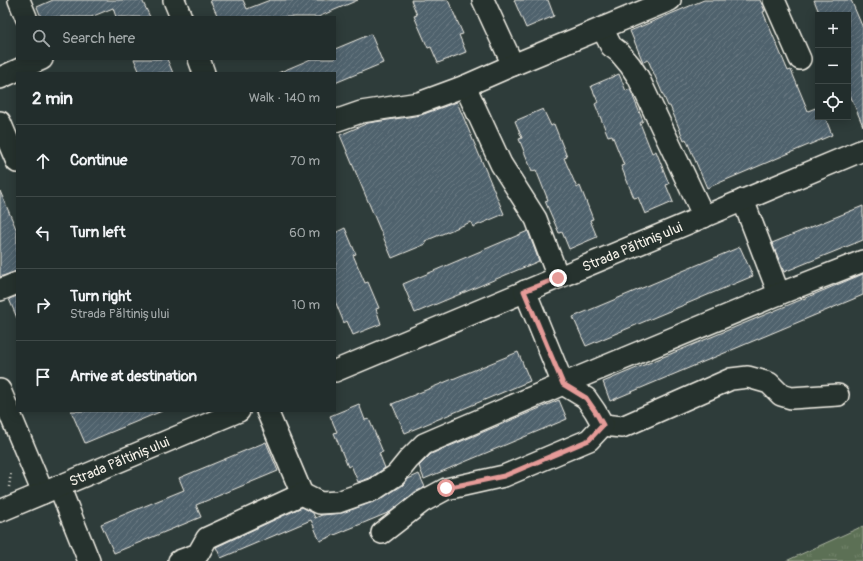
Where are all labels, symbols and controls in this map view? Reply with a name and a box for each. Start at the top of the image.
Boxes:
map controls [815,12,851,120]
button: + [815,12,851,48]
search box [16,16,336,60]
icon: search [30,27,52,49]
text: Search here [62,29,135,48]
button: − [815,48,851,84]
button: locate [815,84,851,120]
text: 2 min [32,88,73,109]
text: Walk · 140 m [249,90,320,106]
icon: ahead [32,150,54,172]
text: Continue [70,151,128,170]
text: 70 m [290,153,320,169]
street label: Strada Păltinișului [579,218,685,275]
icon: left [32,222,54,244]
text: Turn left [70,223,126,242]
text: 60 m [289,225,320,241]
route end [549,269,567,287]
text: Turn right [70,287,131,306]
icon: right [32,294,54,316]
text: 10 m [292,297,320,313]
text: Strada Păltinișului [70,306,169,322]
icon: arrive [32,366,54,388]
text: Arrive at destination [70,367,197,386]
street label: Strada Păltinișului [66,433,172,490]
route start [437,479,455,497]

